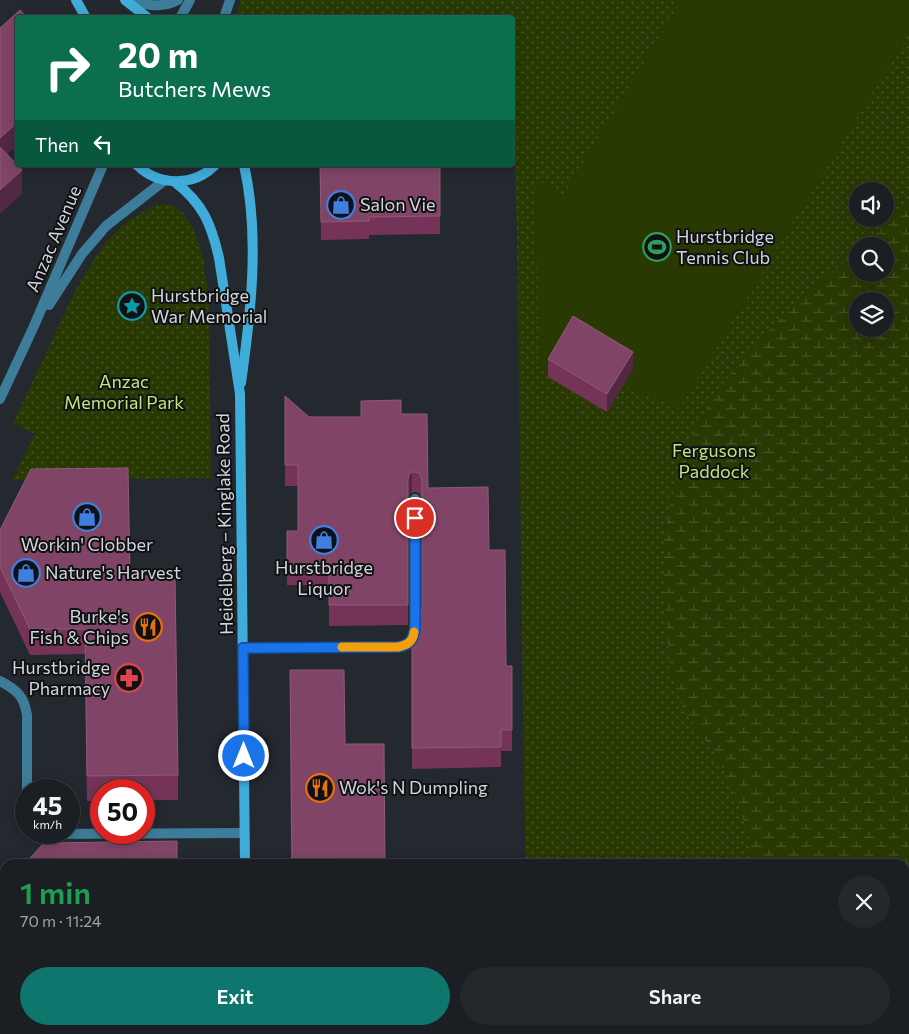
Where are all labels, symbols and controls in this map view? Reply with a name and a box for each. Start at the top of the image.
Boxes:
text: 20 m [118,32,198,75]
icon: right [35,35,100,100]
text: Butchers Mews [118,75,271,102]
icon: left [89,130,117,158]
text: Then [35,133,79,156]
street label: Anzac Avenue [21,182,85,295]
map controls [849,182,894,337]
button: sound [849,182,894,227]
shop icon: Salon Vie [326,190,356,220]
place label: Salon Vie [360,193,436,215]
place label: Hurstbridge Tennis Club [676,225,774,268]
sports icon: Hurstbridge Tennis Club [642,232,672,262]
button: search [849,237,894,282]
place label: Hurstbridge War Memorial [151,284,267,327]
place icon: Hurstbridge War Memorial [117,291,147,321]
button: layers [849,292,894,337]
park label: Anzac Memorial Park [64,370,184,413]
street label: Heidelberg – Kinglake Road [211,413,237,635]
park label: Fergusons Paddock [672,439,756,482]
pin [394,497,436,539]
shop icon: Workin' Clobber [72,502,102,532]
icon: arrive [401,504,429,532]
shop icon: Hurstbridge Liquor [309,525,339,555]
place label: Workin' Clobber [21,533,153,555]
place label: Hurstbridge Liquor [275,556,373,599]
shop icon: Nature's Harvest [11,558,41,588]
place label: Nature's Harvest [45,561,181,583]
place label: Burke's Fish & Chips [30,605,129,648]
restaurant icon: Burke's Fish & Chips [133,612,163,642]
place label: Hurstbridge Pharmacy [12,656,110,699]
pharmacy icon: Hurstbridge Pharmacy [114,663,144,693]
position arrow [217,729,269,781]
restaurant icon: Wok's N Dumpling [305,773,335,803]
place label: Wok's N Dumpling [339,776,488,798]
speed limit sign: 50 [90,779,155,844]
text: 45 [33,790,62,820]
text: km/h [33,817,62,831]
text: 1 min [20,873,91,910]
button: close [838,876,890,928]
text: 70 m · 11:24 [20,911,101,930]
button: Exit [20,967,450,1025]
button: Share [460,967,890,1025]

